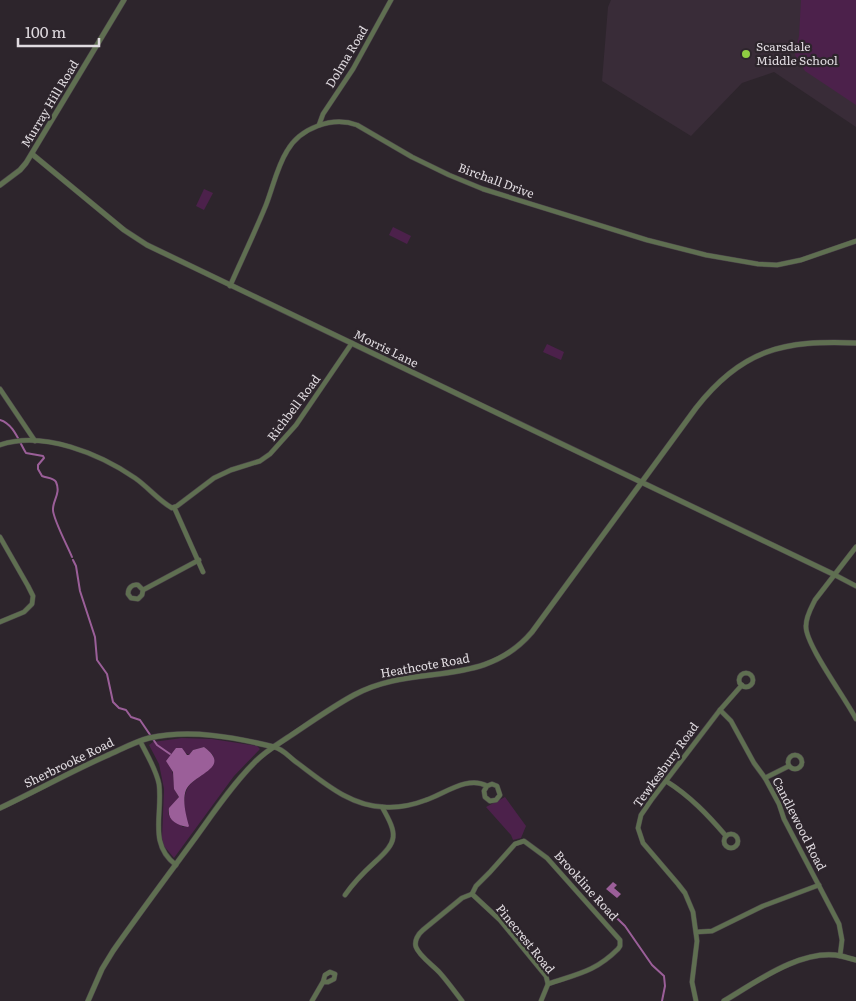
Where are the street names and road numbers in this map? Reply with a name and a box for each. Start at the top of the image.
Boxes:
street label: Dolma Road [320,21,372,91]
street label: Murray Hill Road [16,56,83,151]
street label: Birchall Drive [456,158,537,202]
street label: Morris Lane [351,325,422,372]
street label: Richbell Road [262,370,325,444]
street label: Heathcote Road [379,648,471,682]
street label: Tewkesbury Road [628,718,703,811]
street label: Sherbrooke Road [21,732,117,792]
street label: Candlewood Road [769,774,832,874]
street label: Brookline Road [551,847,623,925]
street label: Pinecrest Road [492,900,560,977]

